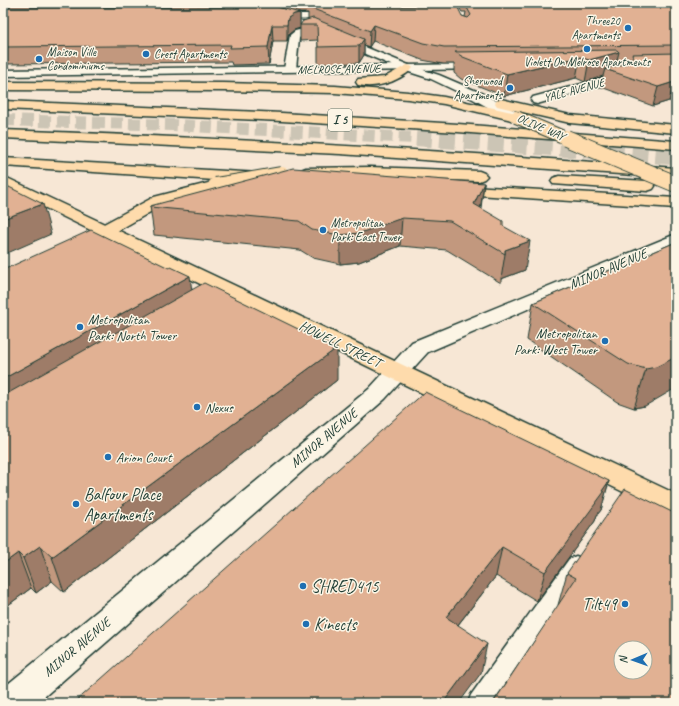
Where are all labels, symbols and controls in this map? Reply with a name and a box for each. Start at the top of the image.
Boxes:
place label: Three20 Apartments [572,13,622,43]
marker: Three20 Apartments [623,23,633,33]
place label: Maison Ville Condominiums [47,44,105,74]
marker: Violett On Melrose Apartments [582,44,592,54]
place label: Crest Apartments [154,46,229,62]
marker: Crest Apartments [141,49,151,59]
marker: Maison Ville Condominiums [34,54,44,64]
place label: Violett On Melrose Apartments [524,54,651,70]
street label: MELROSE AVENUE [297,60,382,78]
place label: Sherwood Apartments [454,73,504,103]
street label: YALE AVENUE [542,74,607,106]
marker: Sherwood Apartments [505,83,515,93]
road number: I 5 [328,109,352,131]
street label: OLIVE WAY [515,110,570,145]
place label: Metropolitan Park: East Tower [331,215,403,245]
marker: Metropolitan Park: East Tower [318,225,328,235]
street label: MINOR AVENUE [566,244,652,293]
place label: Metropolitan Park: North Tower [88,311,177,344]
street label: HOWELL STREET [296,317,387,373]
marker: Metropolitan Park: North Tower [75,322,85,332]
place label: Metropolitan Park: West Tower [514,325,599,358]
marker: Metropolitan Park: West Tower [600,336,610,346]
place label: Nexus [205,399,234,416]
marker: Nexus [192,402,202,412]
street label: MINOR AVENUE [287,403,363,471]
place label: Arion Court [116,449,173,466]
marker: Arion Court [103,452,113,462]
place label: Balfour Place Apartments [84,484,162,525]
marker: Balfour Place Apartments [71,499,81,509]
place label: SHRED415 [311,576,380,597]
marker: SHRED415 [298,581,308,591]
place label: Tilt49 [582,594,618,615]
marker: Tilt49 [620,599,630,609]
street label: MINOR AVENUE [40,612,116,680]
place label: Kinects [314,614,359,635]
marker: Kinects [301,619,311,629]
north arrow [613,640,653,680]
text: N [616,655,630,664]

